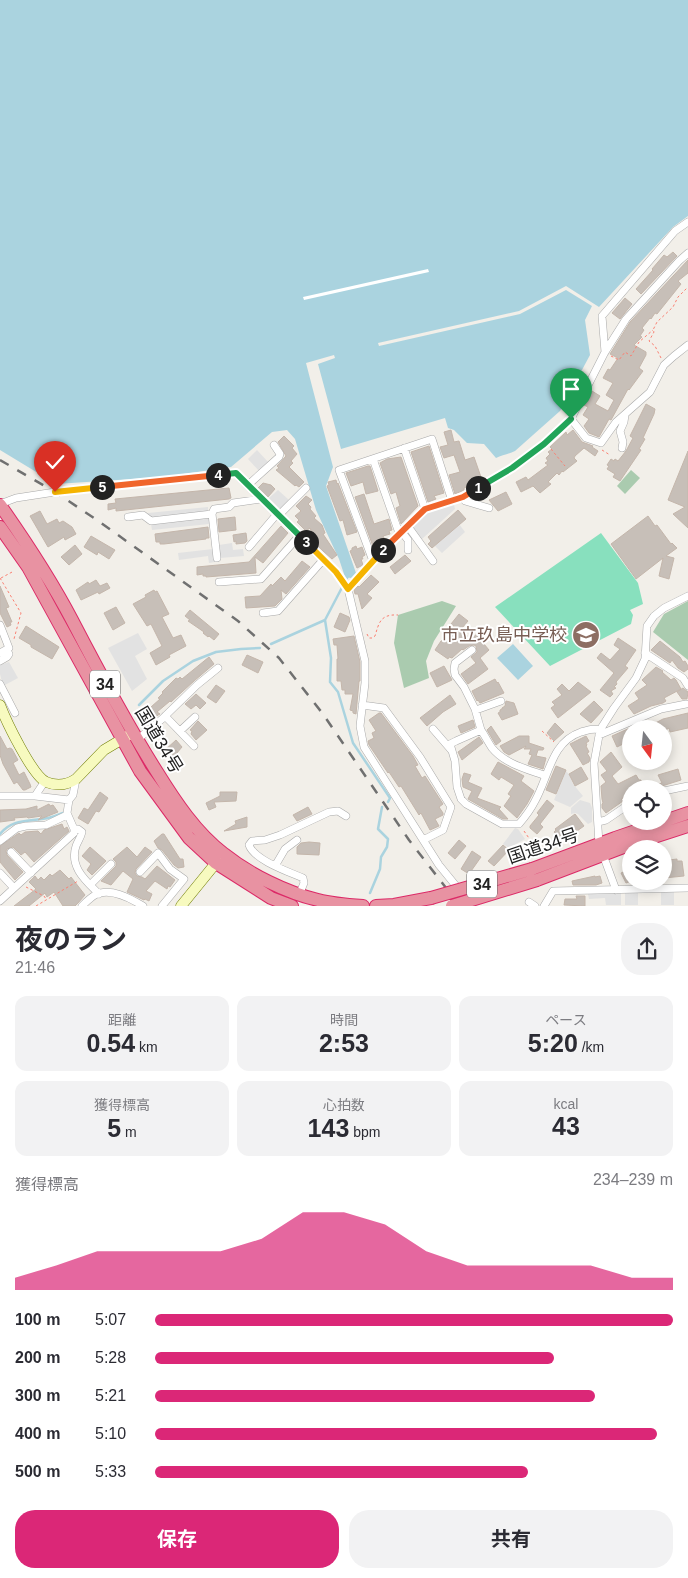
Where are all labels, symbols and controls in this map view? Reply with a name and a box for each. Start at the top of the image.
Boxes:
pin [550,368,592,419]
icon: arrive [557,375,585,403]
pin [34,441,76,492]
icon: check [41,448,69,476]
pin: 4 [206,462,230,488]
text: 4 [215,467,222,483]
pin: 5 [90,474,114,500]
pin: 1 [466,476,490,500]
text: 5 [99,479,106,495]
text: 1 [475,480,482,496]
pin: 3 [294,530,318,554]
text: 3 [303,534,310,550]
pin: 2 [370,538,396,562]
text: 2 [380,542,387,558]
school or university icon: 市立玖島中学校 [571,620,601,650]
place label: 市立玖島中学校 [441,625,567,645]
road number: 34 [90,671,120,698]
street label: 国道34号 [131,703,187,777]
north arrow [622,720,672,770]
map controls [622,720,672,890]
button: locate [622,780,672,830]
street label: 国道34号 [505,824,581,868]
button: layers [622,840,672,890]
road number: 34 [467,871,497,898]
button: share [621,923,673,975]
text: 夜のラン [15,924,127,955]
text: 21:46 [15,959,55,976]
text: 距離 [108,1012,136,1028]
text: 時間 [330,1012,358,1028]
text: ペース [545,1012,587,1028]
text: 0.54 [86,1029,135,1057]
text: 2:53 [319,1029,369,1057]
text: 5:20 [528,1029,578,1057]
text: km [135,1039,158,1055]
text: /km [578,1039,604,1055]
text: kcal [554,1096,578,1112]
text: 獲得標高 [94,1097,150,1113]
text: 心拍数 [323,1097,365,1113]
text: 43 [552,1112,580,1140]
text: 5 [107,1114,121,1142]
text: 143 [308,1114,349,1142]
text: m [121,1124,137,1140]
text: bpm [349,1124,380,1140]
text: 234–239 m [593,1171,673,1188]
text: 獲得標高 [15,1176,79,1193]
text: 100 m [15,1311,60,1328]
text: 5:07 [95,1311,126,1328]
text: 200 m [15,1349,60,1366]
text: 5:28 [95,1349,126,1366]
text: 300 m [15,1387,60,1404]
text: 5:21 [95,1387,126,1404]
text: 400 m [15,1425,60,1442]
text: 5:10 [95,1425,126,1442]
text: 500 m [15,1463,60,1480]
text: 5:33 [95,1463,126,1480]
button: 保存 [15,1510,339,1568]
button: 共有 [349,1510,673,1568]

